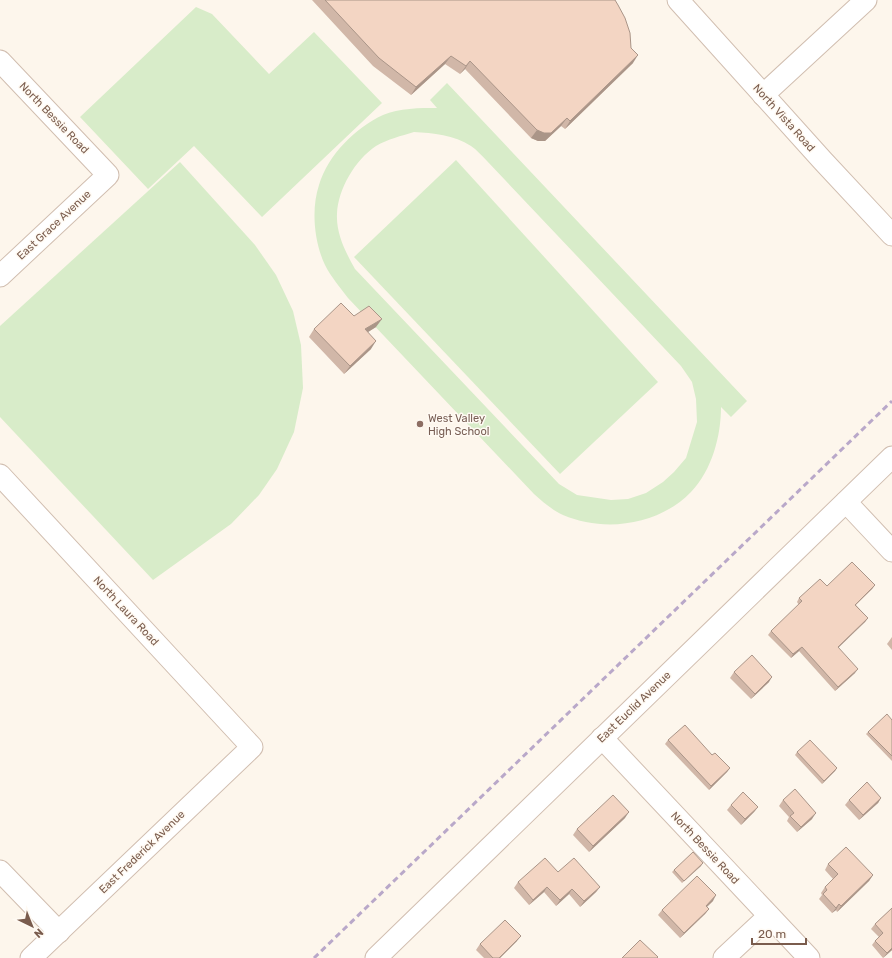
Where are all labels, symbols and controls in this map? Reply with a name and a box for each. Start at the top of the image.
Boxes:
street label: North Bessie Road [17,80,91,156]
street label: North Vista Road [750,82,818,154]
street label: East Grace Avenue [14,187,94,263]
place label: West Valley High School [428,412,489,438]
marker: West Valley High School [415,419,425,429]
street label: North Laura Road [91,574,161,648]
street label: East Euclid Avenue [594,668,674,746]
street label: East Frederick Avenue [96,808,188,896]
street label: North Bessie Road [668,809,742,887]
north arrow [12,906,52,946]
scale bar [752,920,806,946]
text: N [31,925,46,940]
text: 20 m [758,927,786,941]

